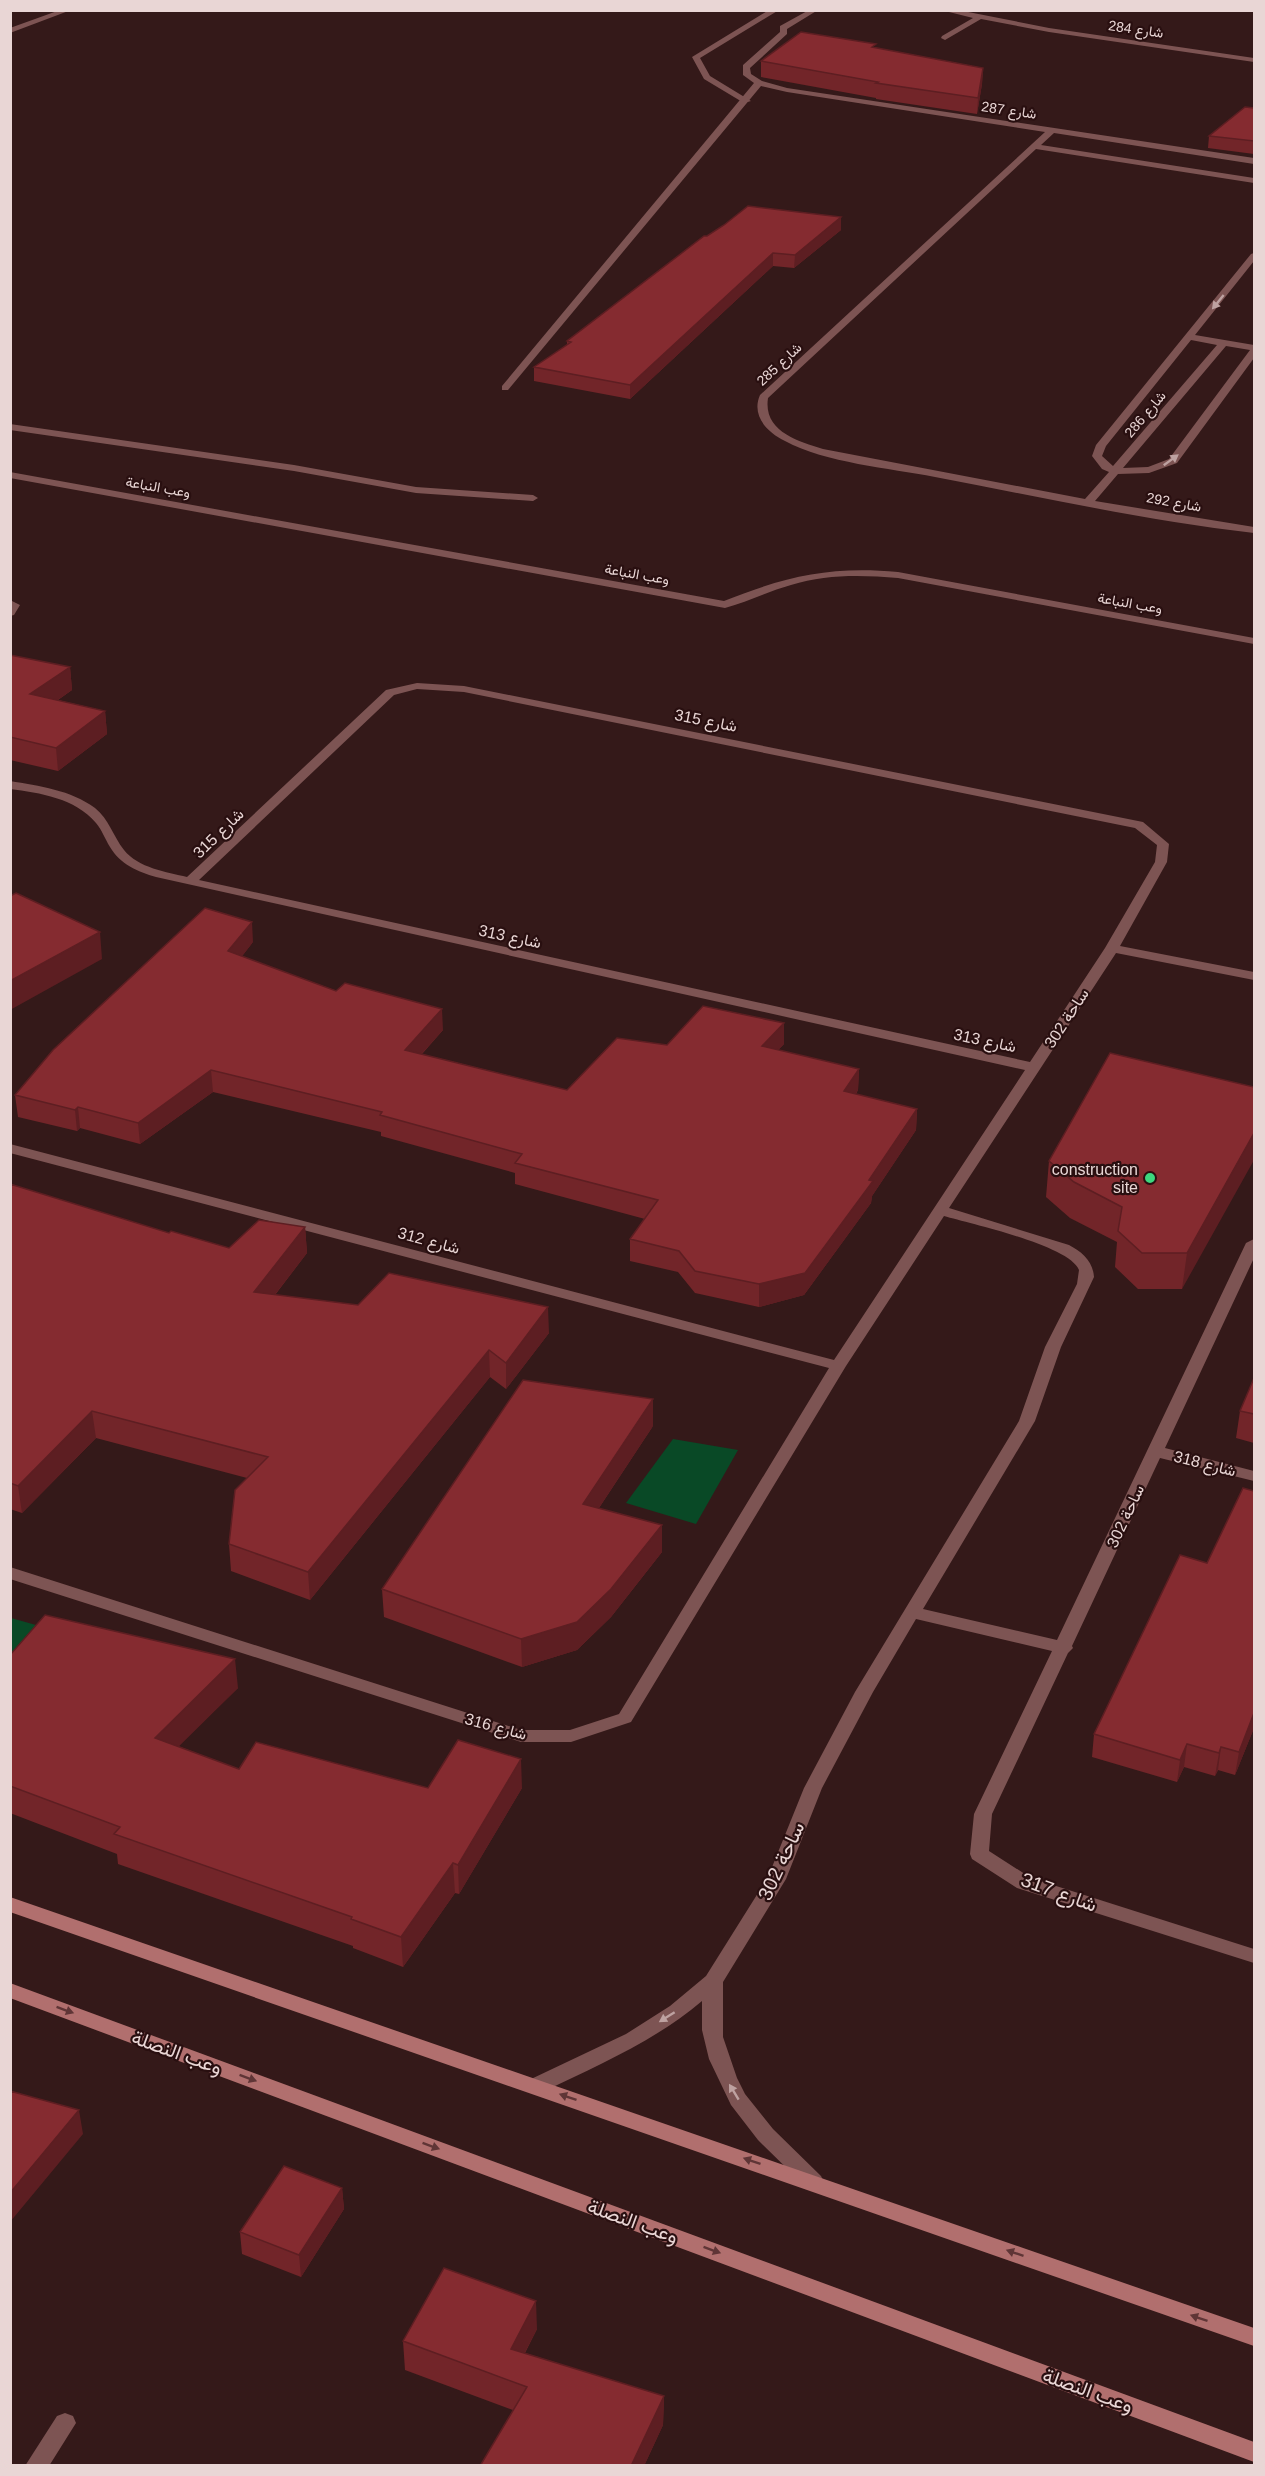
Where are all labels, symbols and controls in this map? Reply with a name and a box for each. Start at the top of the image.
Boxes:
street label: شارع 284 [1107,17,1165,44]
street label: شارع 287 [980,98,1038,125]
one-way arrow [1211,294,1224,310]
street label: شارع 285 [753,339,807,391]
street label: شارع 286 [1121,388,1171,442]
one-way arrow [1163,454,1179,466]
street label: وعب النباعة [124,473,192,502]
street label: شارع 292 [1145,489,1203,518]
street label: وعب النباعة [603,560,671,589]
street label: وعب النباعة [1096,589,1164,618]
street label: شارع 315 [673,706,739,738]
street label: شارع 315 [190,805,249,864]
street label: شارع 313 [477,922,543,954]
street label: ساحة 302 [1041,986,1092,1051]
street label: شارع 313 [952,1026,1018,1058]
place label: construction site [1052,1161,1138,1196]
marker: construction site [1143,1171,1157,1185]
street label: شارع 312 [395,1224,462,1260]
street label: شارع 318 [1171,1448,1238,1482]
street label: ساحة 302 [1104,1482,1147,1550]
street label: شارع 316 [462,1710,529,1746]
street label: ساحة 302 [753,1818,809,1904]
street label: شارع 317 [1017,1868,1100,1919]
one-way arrow [57,2006,75,2016]
one-way arrow [659,2012,675,2023]
street label: وعب النصلة [128,2025,225,2080]
one-way arrow [239,2074,257,2083]
one-way arrow [728,2084,739,2100]
one-way arrow [558,2092,576,2102]
one-way arrow [422,2142,440,2151]
one-way arrow [743,2155,761,2165]
street label: وعب النصلة [584,2194,681,2249]
one-way arrow [703,2246,721,2256]
one-way arrow [1006,2247,1024,2257]
one-way arrow [1190,2312,1208,2322]
street label: وعب النصلة [1039,2363,1136,2418]

